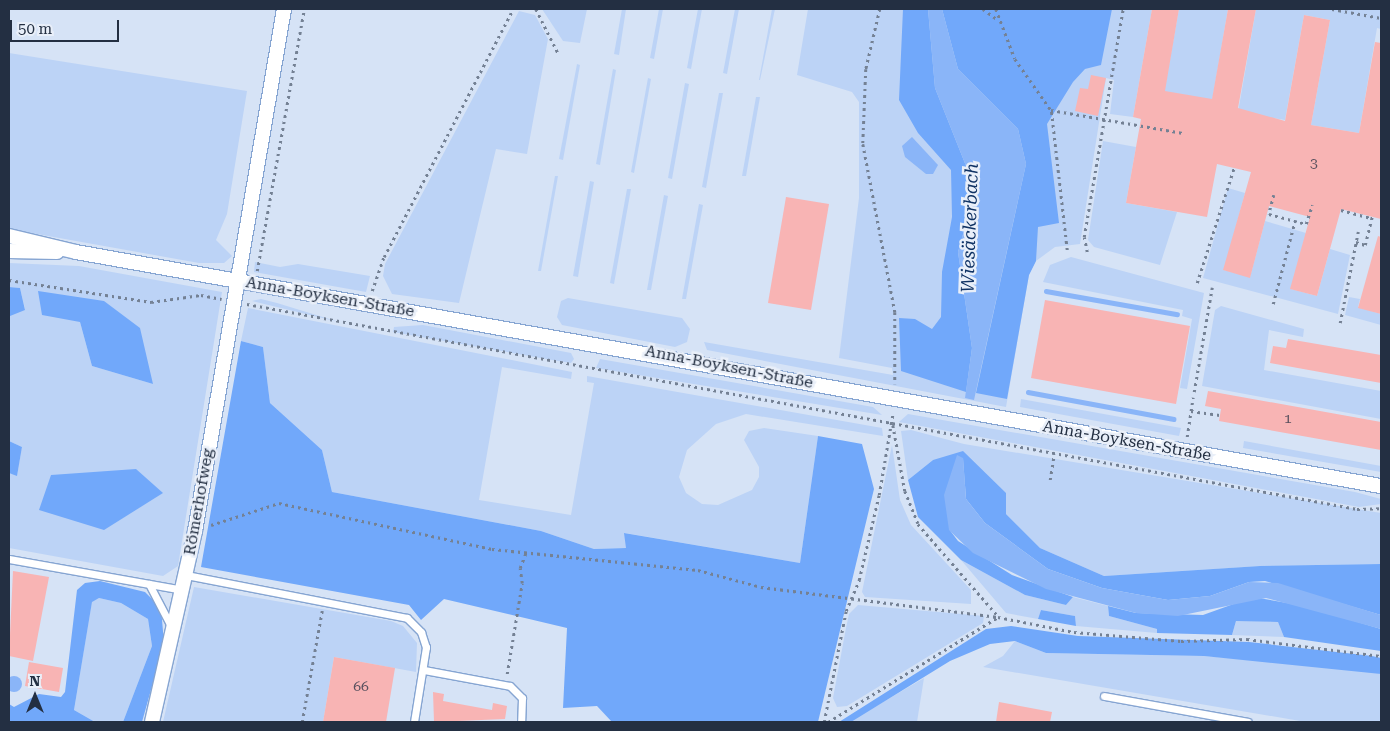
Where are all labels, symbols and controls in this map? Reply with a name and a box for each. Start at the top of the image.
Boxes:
scale bar [12,10,121,42]
text: 50 m [18,20,52,38]
house number: 3 [1310,155,1318,171]
water label: Wiesäckerbach [957,163,983,293]
street label: Anna-Boyksen-Straße [244,273,416,321]
street label: Anna-Boyksen-Straße [643,341,815,393]
house number: 1 [1284,410,1292,426]
street label: Anna-Boyksen-Straße [1041,417,1213,465]
street label: Römerhofweg [180,447,218,557]
north arrow [10,671,60,721]
text: N [30,673,40,689]
house number: 66 [353,678,369,694]

